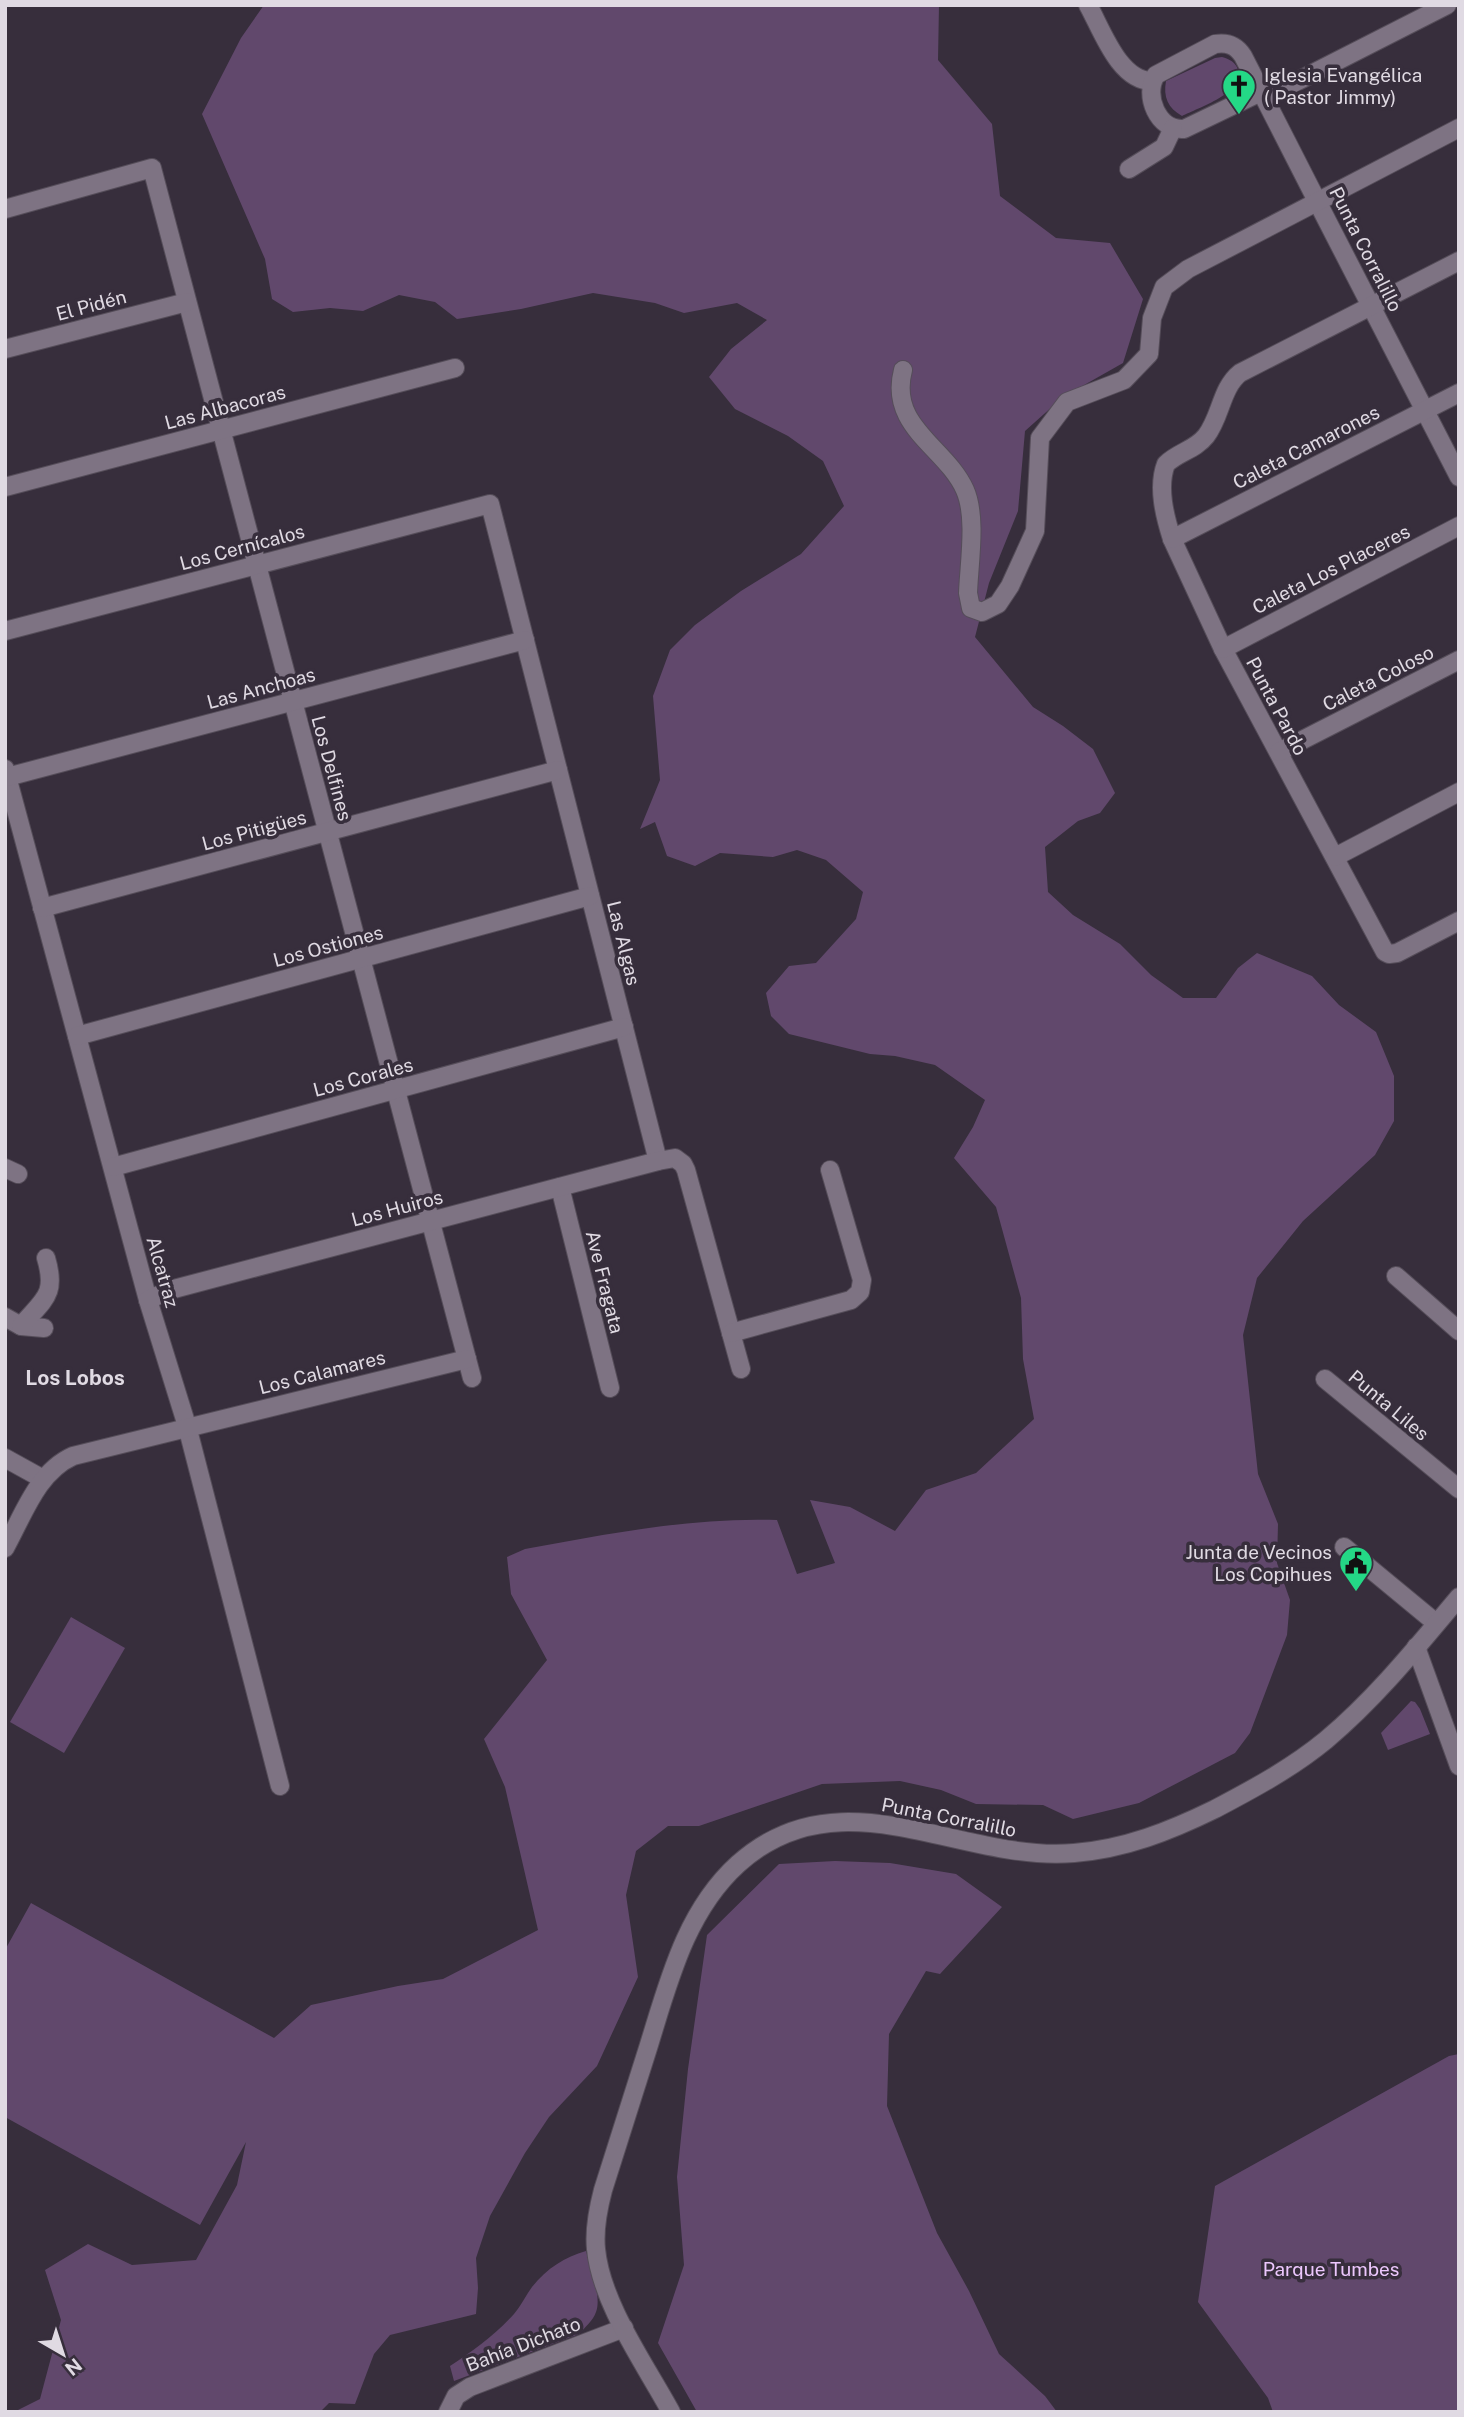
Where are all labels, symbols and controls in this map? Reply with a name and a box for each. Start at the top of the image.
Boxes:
place label: Iglesia Evangélica ( Pastor Jimmy) [1264,64,1422,108]
church icon: Iglesia Evangélica ( Pastor Jimmy) [1220,67,1258,116]
street label: Punta Corralillo [1325,183,1407,315]
street label: El Pidén [53,285,129,325]
street label: Las Albacoras [162,380,288,434]
street label: Caleta Camarones [1229,401,1383,493]
street label: Los Cernícalos [177,520,307,574]
street label: Caleta Los Placeres [1249,520,1413,618]
street label: Caleta Coloso [1319,641,1437,715]
street label: Punta Pardo [1242,653,1312,759]
street label: Las Anchoas [204,663,318,713]
street label: Los Delfines [307,713,357,823]
street label: Los Pitigües [199,806,309,854]
street label: Las Algas [603,898,645,988]
street label: Los Ostiones [271,921,385,971]
street label: Los Corales [311,1053,415,1101]
street label: Los Huiros [349,1185,445,1231]
street label: Ave Fragata [582,1228,628,1336]
street label: Alcatraz [142,1234,184,1310]
street label: Los Calamares [256,1346,388,1398]
district label: Los Lobos [25,1365,125,1390]
street label: Punta Liles [1345,1365,1433,1445]
place label: Junta de Vecinos Los Copihues [1186,1541,1332,1585]
public building icon: Junta de Vecinos Los Copihues [1337,1544,1375,1593]
street label: Punta Corralillo [880,1793,1018,1841]
park label: Parque Tumbes [1263,2258,1399,2280]
street label: Bahía Dichato [463,2312,583,2376]
north arrow [28,2319,98,2389]
text: N [61,2354,86,2380]

